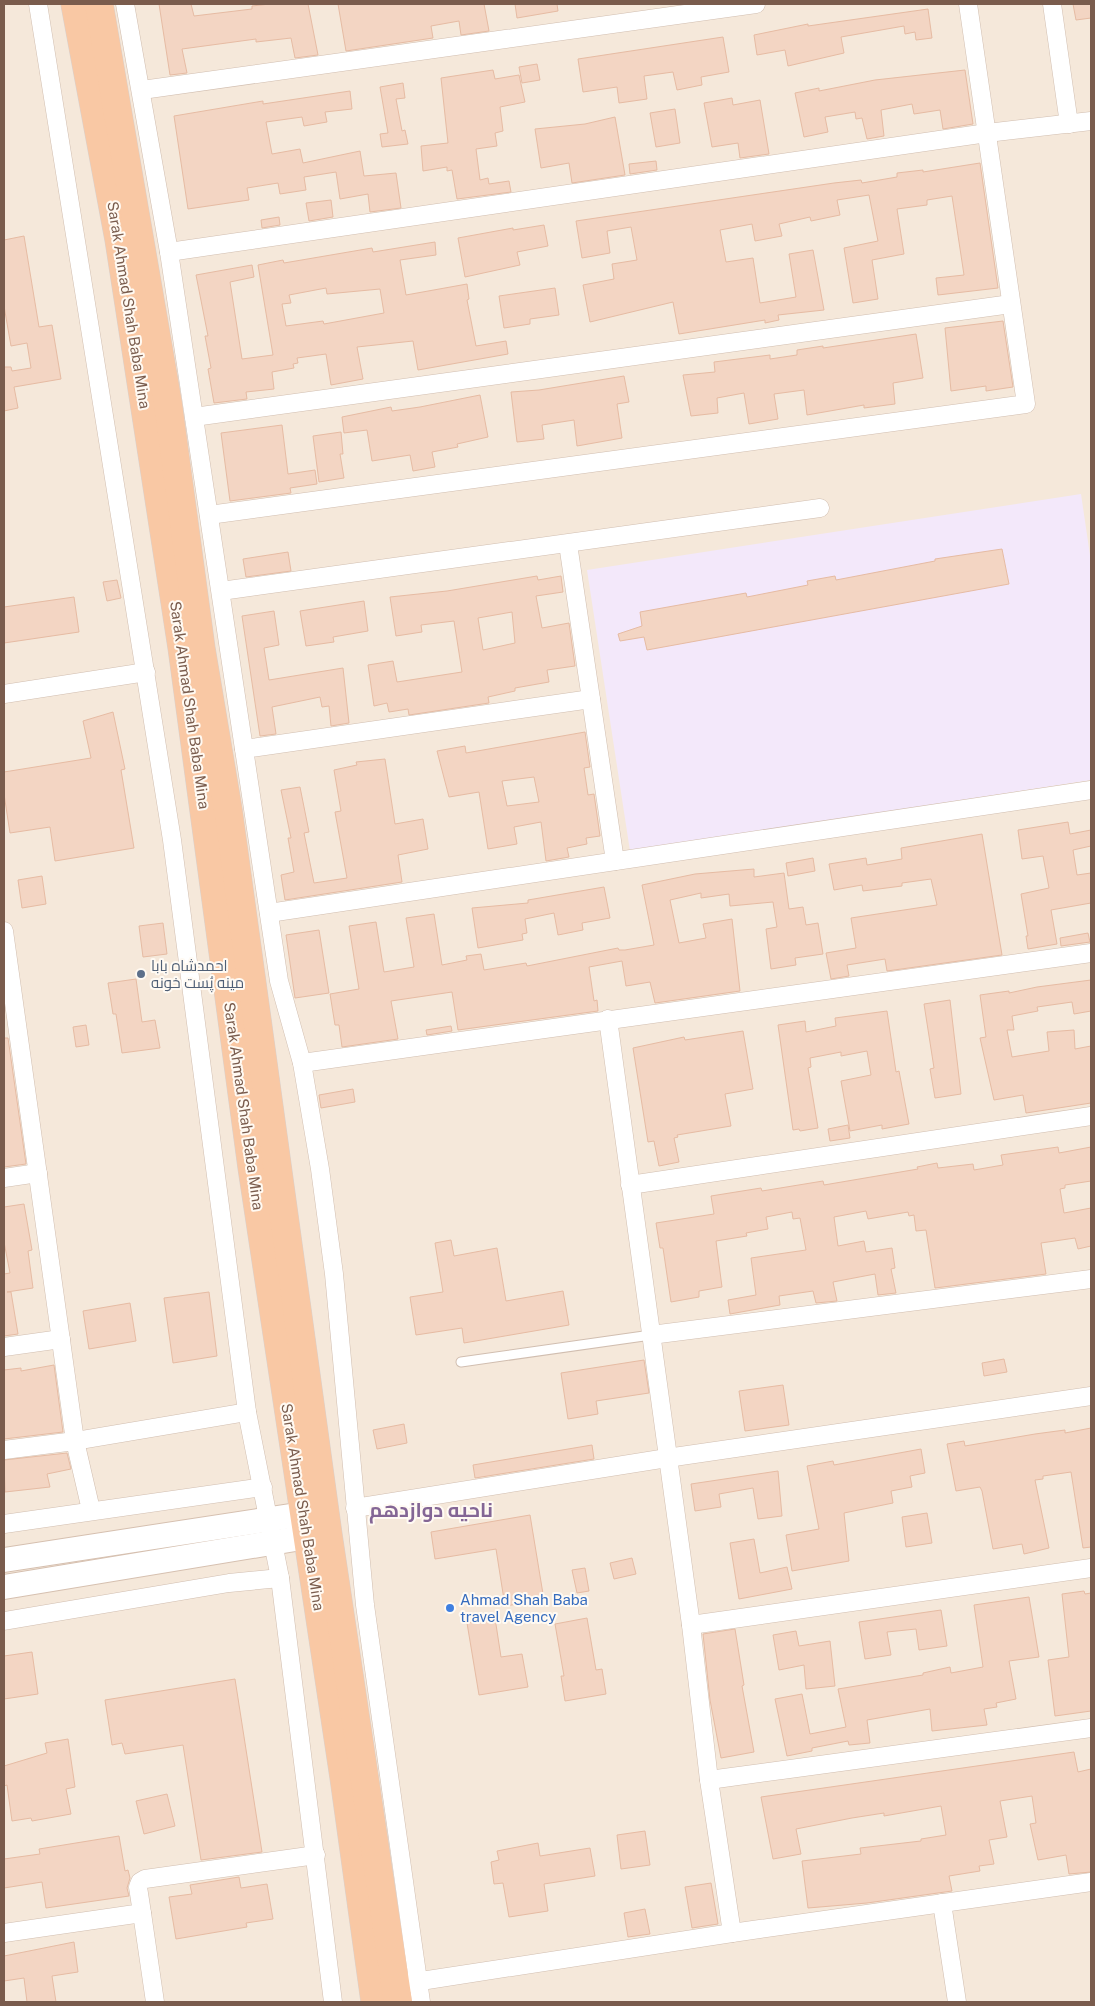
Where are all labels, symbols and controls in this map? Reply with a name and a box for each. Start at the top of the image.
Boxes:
street label: Sarak Ahmad Shah Baba Mina [104,200,154,410]
street label: Sarak Ahmad Shah Baba Mina [167,600,213,810]
place label: احمدشاه بابا مینه پُست خونه [151,957,244,993]
marker: احمدشاه بابا مینه پُست خونه [135,968,147,980]
street label: Sarak Ahmad Shah Baba Mina [221,1001,267,1211]
street label: Sarak Ahmad Shah Baba Mina [278,1402,328,1612]
district label: ناحیه دوازدهم [369,1498,493,1524]
place label: Ahmad Shah Baba travel Agency [460,1591,588,1625]
marker: Ahmad Shah Baba travel Agency [444,1602,456,1614]

